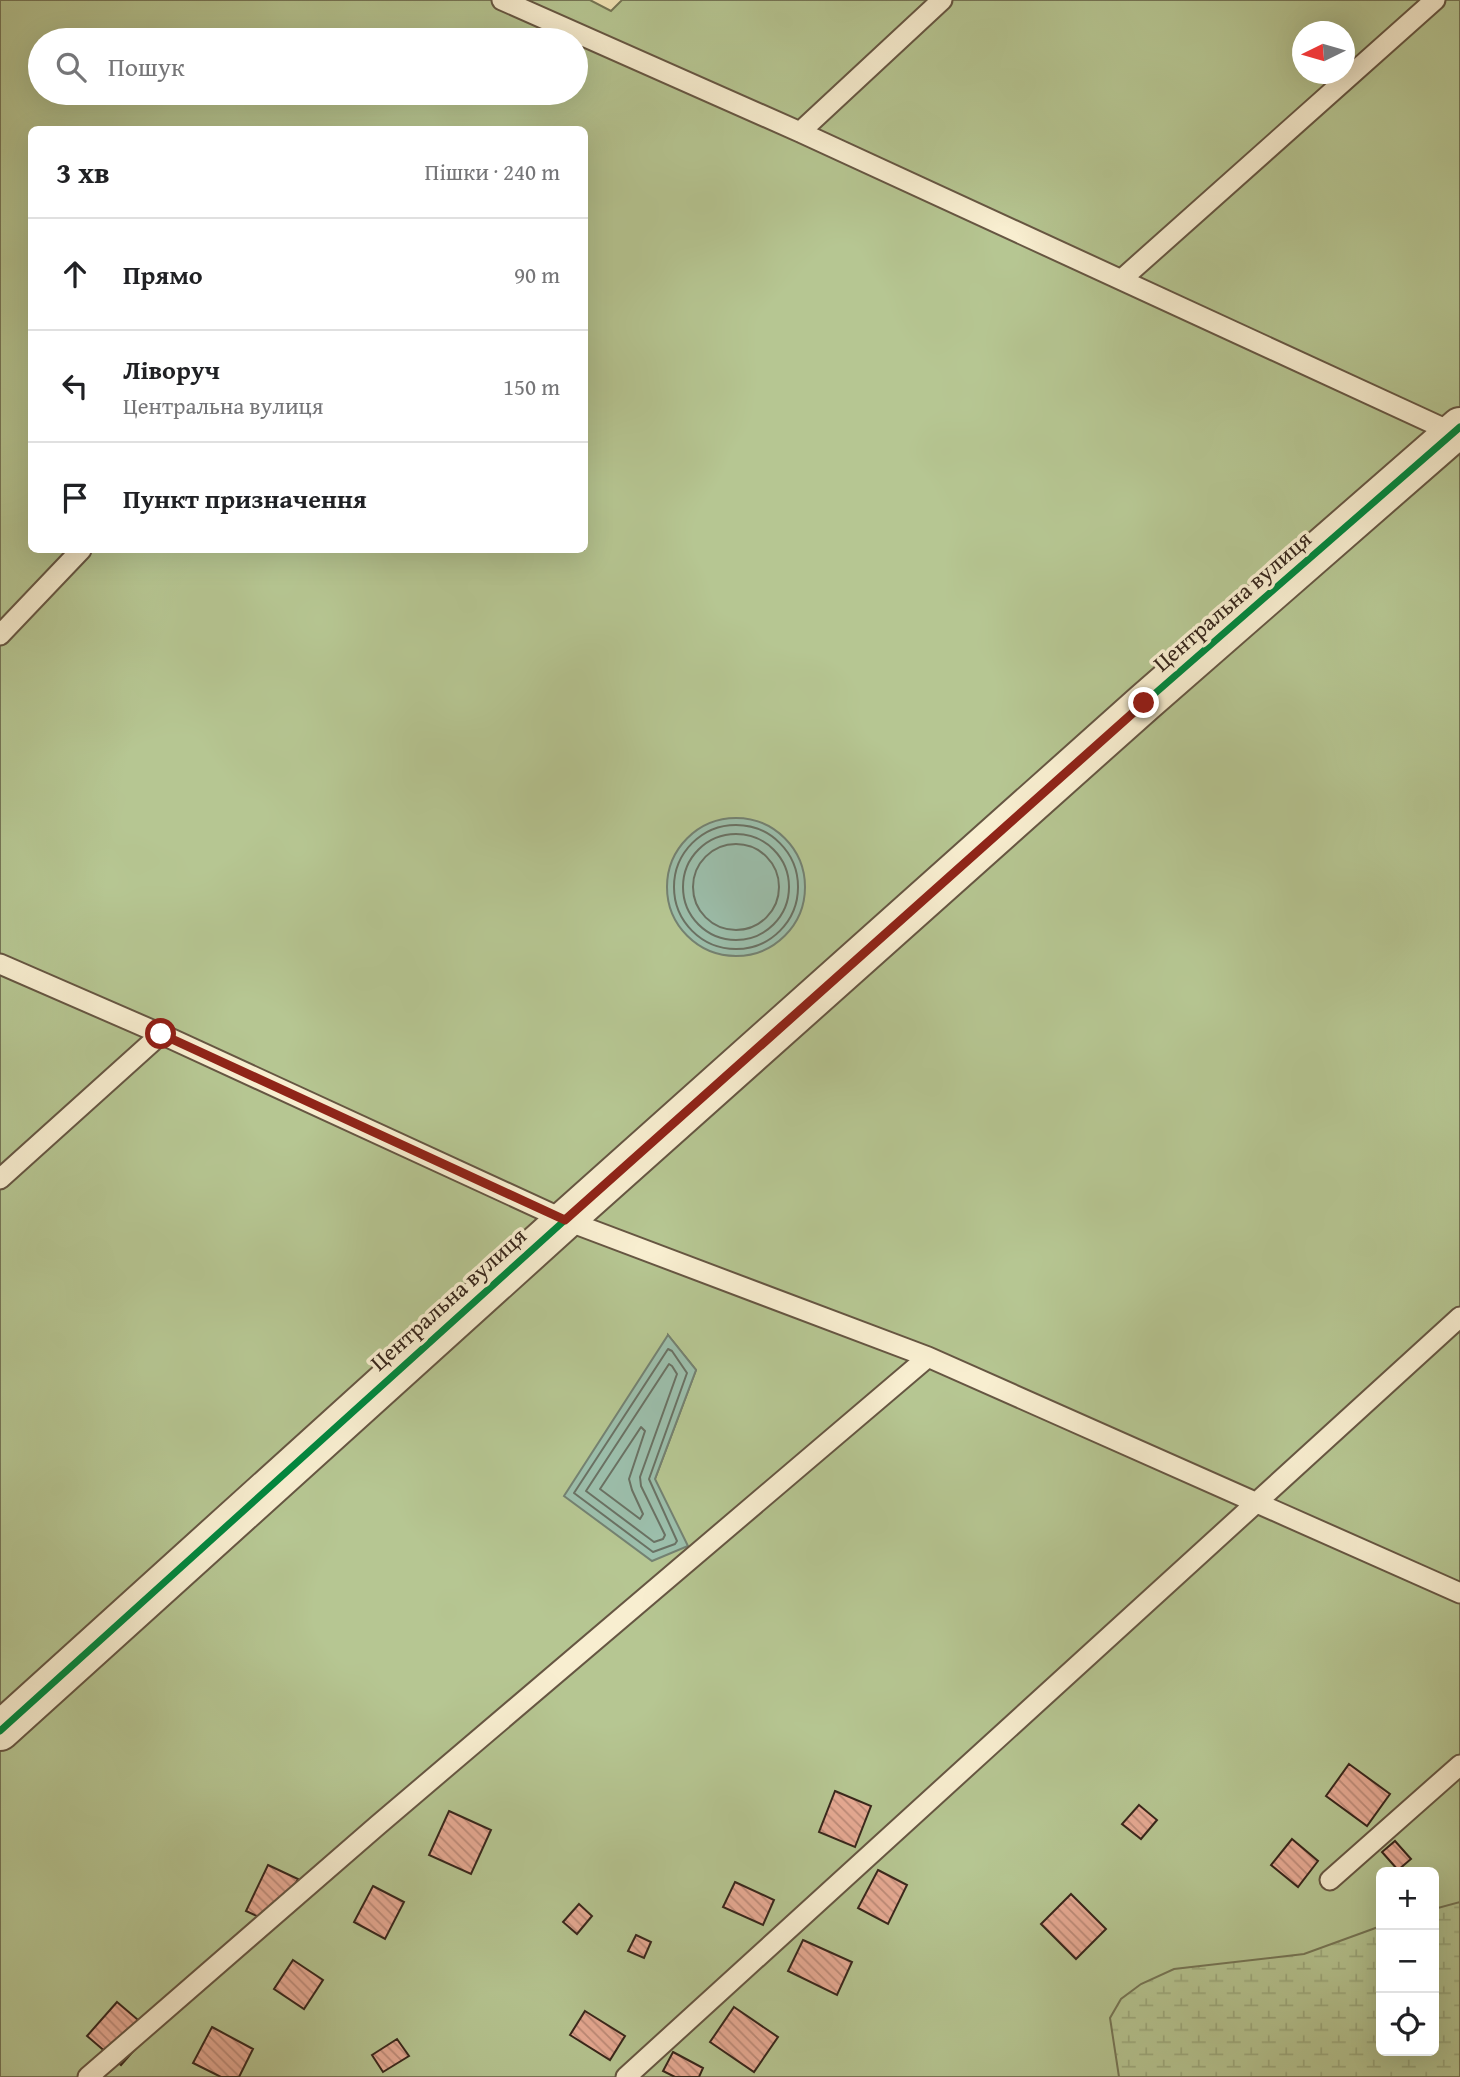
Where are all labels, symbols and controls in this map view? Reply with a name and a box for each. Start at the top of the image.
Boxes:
north arrow [1292,21,1355,84]
search box [28,28,588,105]
text: Пошук [108,47,185,86]
icon: search [52,48,90,86]
text: 3 хв [56,150,110,194]
text: Пішки · 240 m [425,155,560,188]
icon: ahead [56,255,94,293]
text: Прямо [123,255,203,294]
text: 90 m [514,258,560,291]
text: Ліворуч [123,350,220,389]
icon: left [56,367,94,405]
text: 150 m [503,370,560,403]
text: Центральна вулиця [123,389,323,422]
icon: arrive [56,479,94,517]
text: Пункт призначення [123,479,367,518]
street label: Центральна вулиця [1145,522,1318,679]
route end [1128,687,1159,718]
route start [145,1018,176,1049]
street label: Центральна вулиця [362,1219,533,1378]
map controls [1376,1867,1439,2056]
button: + [1376,1867,1439,1930]
button: − [1376,1930,1439,1993]
button: locate [1376,1993,1439,2056]

